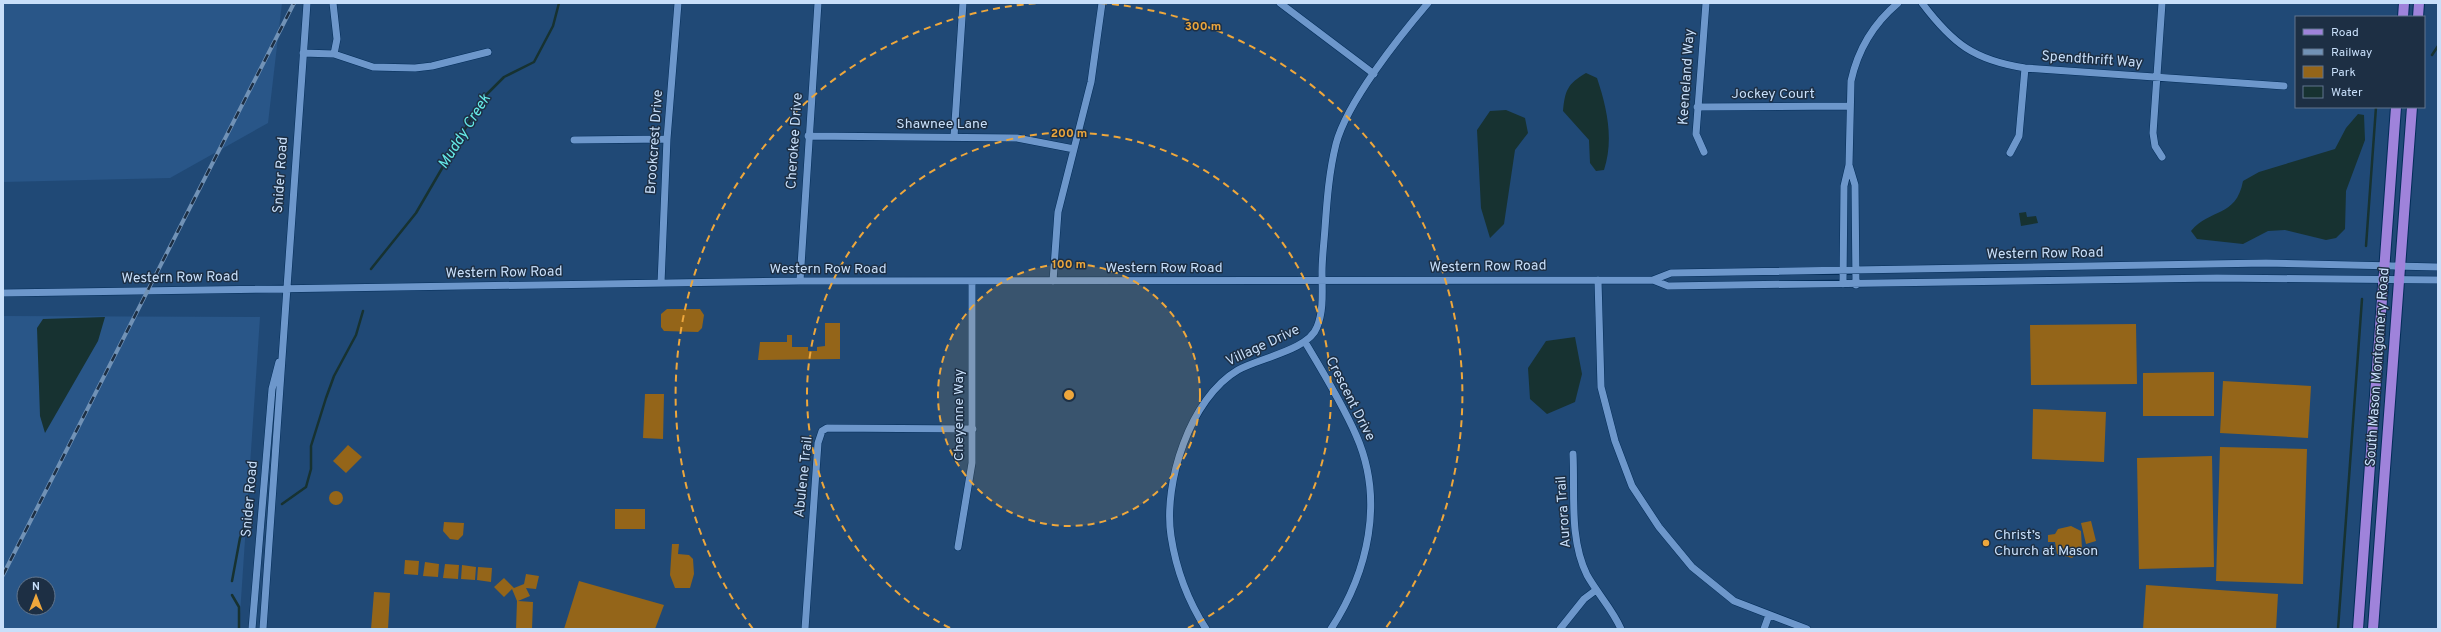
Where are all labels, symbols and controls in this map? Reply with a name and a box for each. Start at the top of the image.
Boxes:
legend [2295,16,2425,108]
text: 300 m [1185,19,1221,35]
text: Road [2331,25,2359,41]
street label: Keeneland Way [1675,28,1699,126]
text: Railway [2331,45,2372,61]
street label: Spendthrift Way [2041,48,2143,72]
text: Park [2331,65,2356,81]
text: Water [2331,85,2363,101]
street label: Jockey Court [1731,86,1815,103]
street label: Brookcrest Drive [643,89,667,195]
water label: Muddy Creek [434,91,496,173]
street label: Cherokee Drive [783,92,807,190]
street label: Shawnee Lane [896,116,988,133]
text: 200 m [1051,126,1087,142]
street label: Snider Road [270,136,292,214]
street label: Western Row Road [1986,244,2104,264]
text: 100 m [1052,257,1086,273]
street label: Western Row Road [1429,257,1547,277]
street label: Western Row Road [1105,260,1223,277]
street label: Western Row Road [769,261,887,278]
street label: Western Row Road [445,263,563,283]
street label: South Mason Montgomery Road [2363,267,2393,467]
street label: Western Row Road [121,268,239,288]
street label: Village Drive [1223,322,1303,370]
street label: Crescent Drive [1322,354,1378,444]
street label: Cheyenne Way [951,369,968,461]
centre of rings [1062,388,1076,402]
street label: Abulene Trail [791,436,817,518]
street label: Snider Road [238,460,262,538]
street label: Aurora Trail [1553,475,1575,549]
place label: Christ’s Church at Mason [1994,527,2098,560]
marker: Christ’s Church at Mason [1981,538,1991,548]
north arrow [16,576,56,616]
text: N [32,580,40,594]

